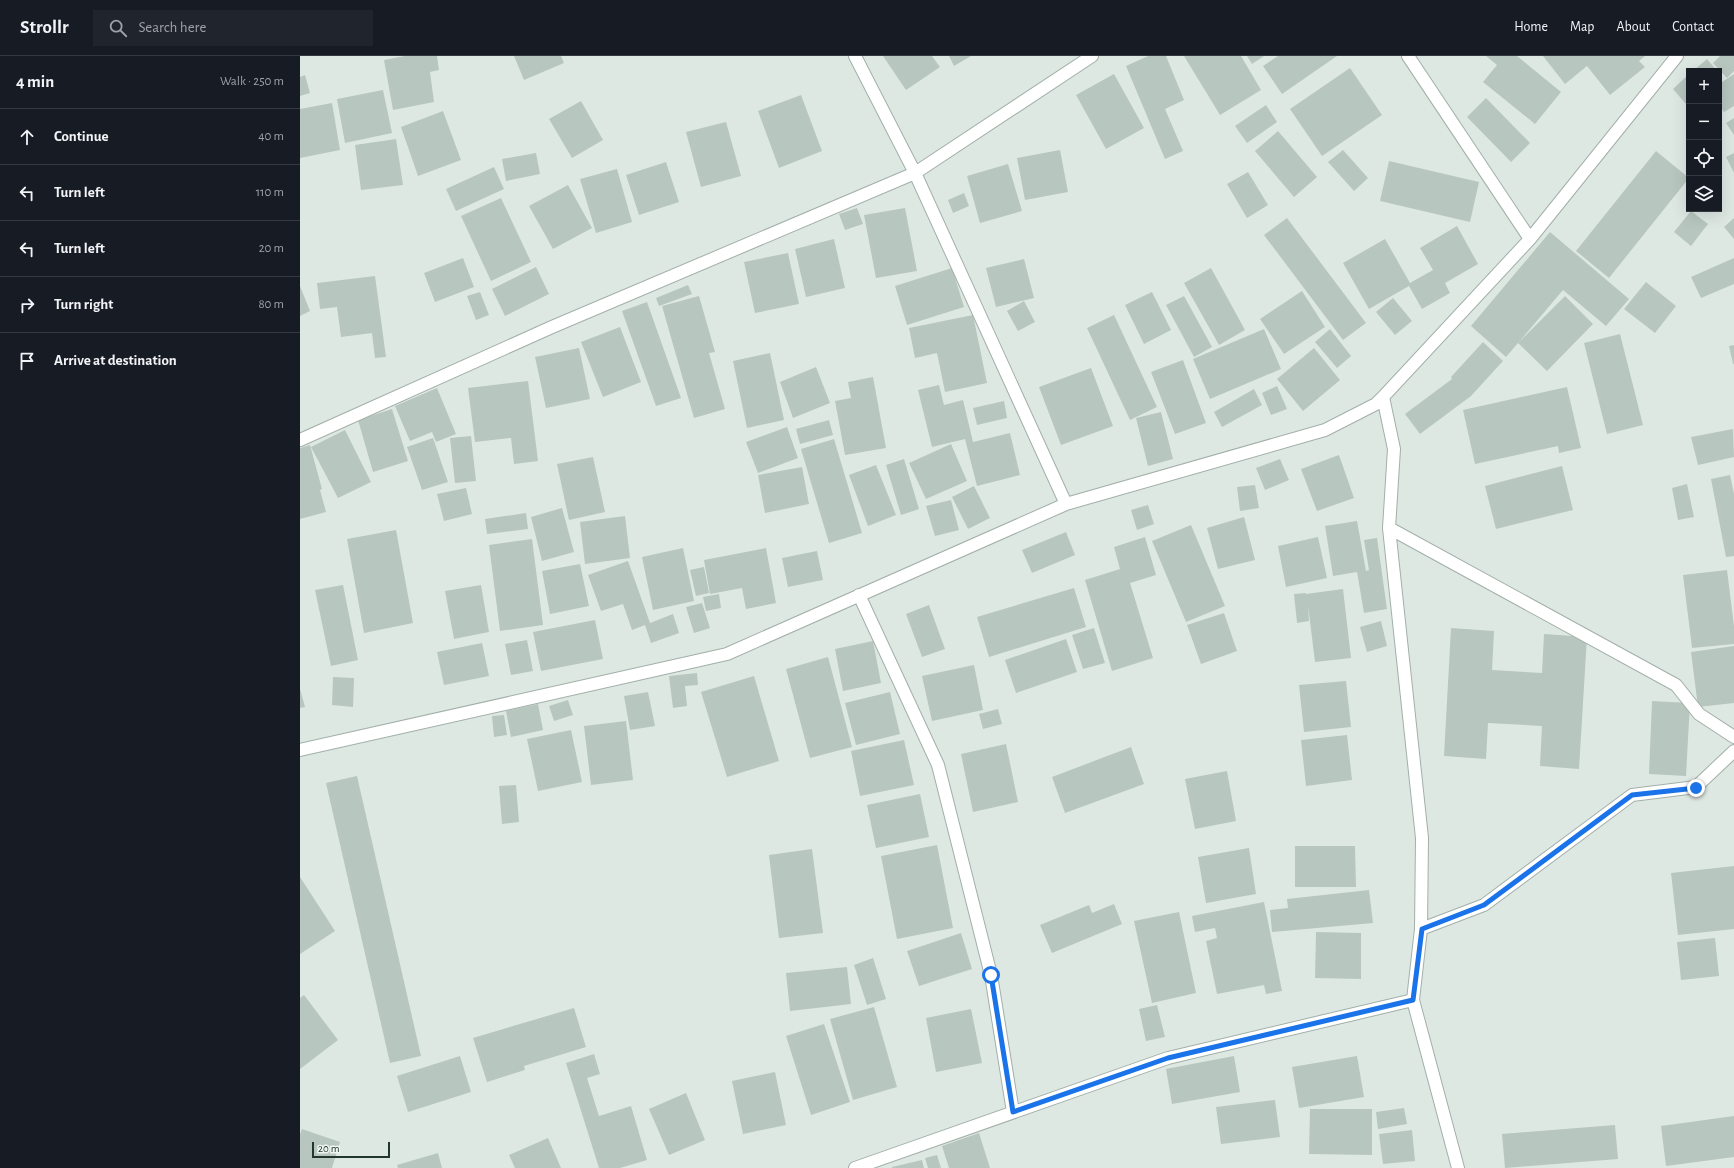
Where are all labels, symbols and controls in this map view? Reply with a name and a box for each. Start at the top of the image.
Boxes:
search box [93,10,373,46]
icon: search [107,17,129,39]
text: Strollr [20,18,69,37]
text: Search here [139,20,206,35]
text: Home [1514,20,1548,34]
text: Map [1570,20,1594,34]
text: About [1616,20,1650,34]
text: Contact [1672,20,1714,34]
map controls [1686,68,1722,212]
button: + [1686,68,1722,104]
text: 4 min [16,73,54,90]
text: Walk · 250 m [220,75,284,88]
button: − [1686,104,1722,140]
icon: ahead [16,126,38,148]
text: Continue [54,129,109,144]
text: 40 m [258,130,284,143]
button: locate [1686,140,1722,176]
button: layers [1686,176,1722,212]
icon: left [16,182,38,204]
text: Turn left [54,185,105,200]
text: 110 m [256,186,284,199]
icon: left [16,238,38,260]
text: Turn left [54,241,105,256]
text: 20 m [259,242,284,255]
icon: right [16,294,38,316]
text: Turn right [54,297,113,312]
text: 80 m [258,298,284,311]
icon: arrive [16,350,38,372]
text: Arrive at destination [54,353,177,368]
route end [1687,779,1705,797]
route start [982,966,1000,984]
scale bar [312,1140,390,1159]
text: 20 m [318,1143,339,1154]

